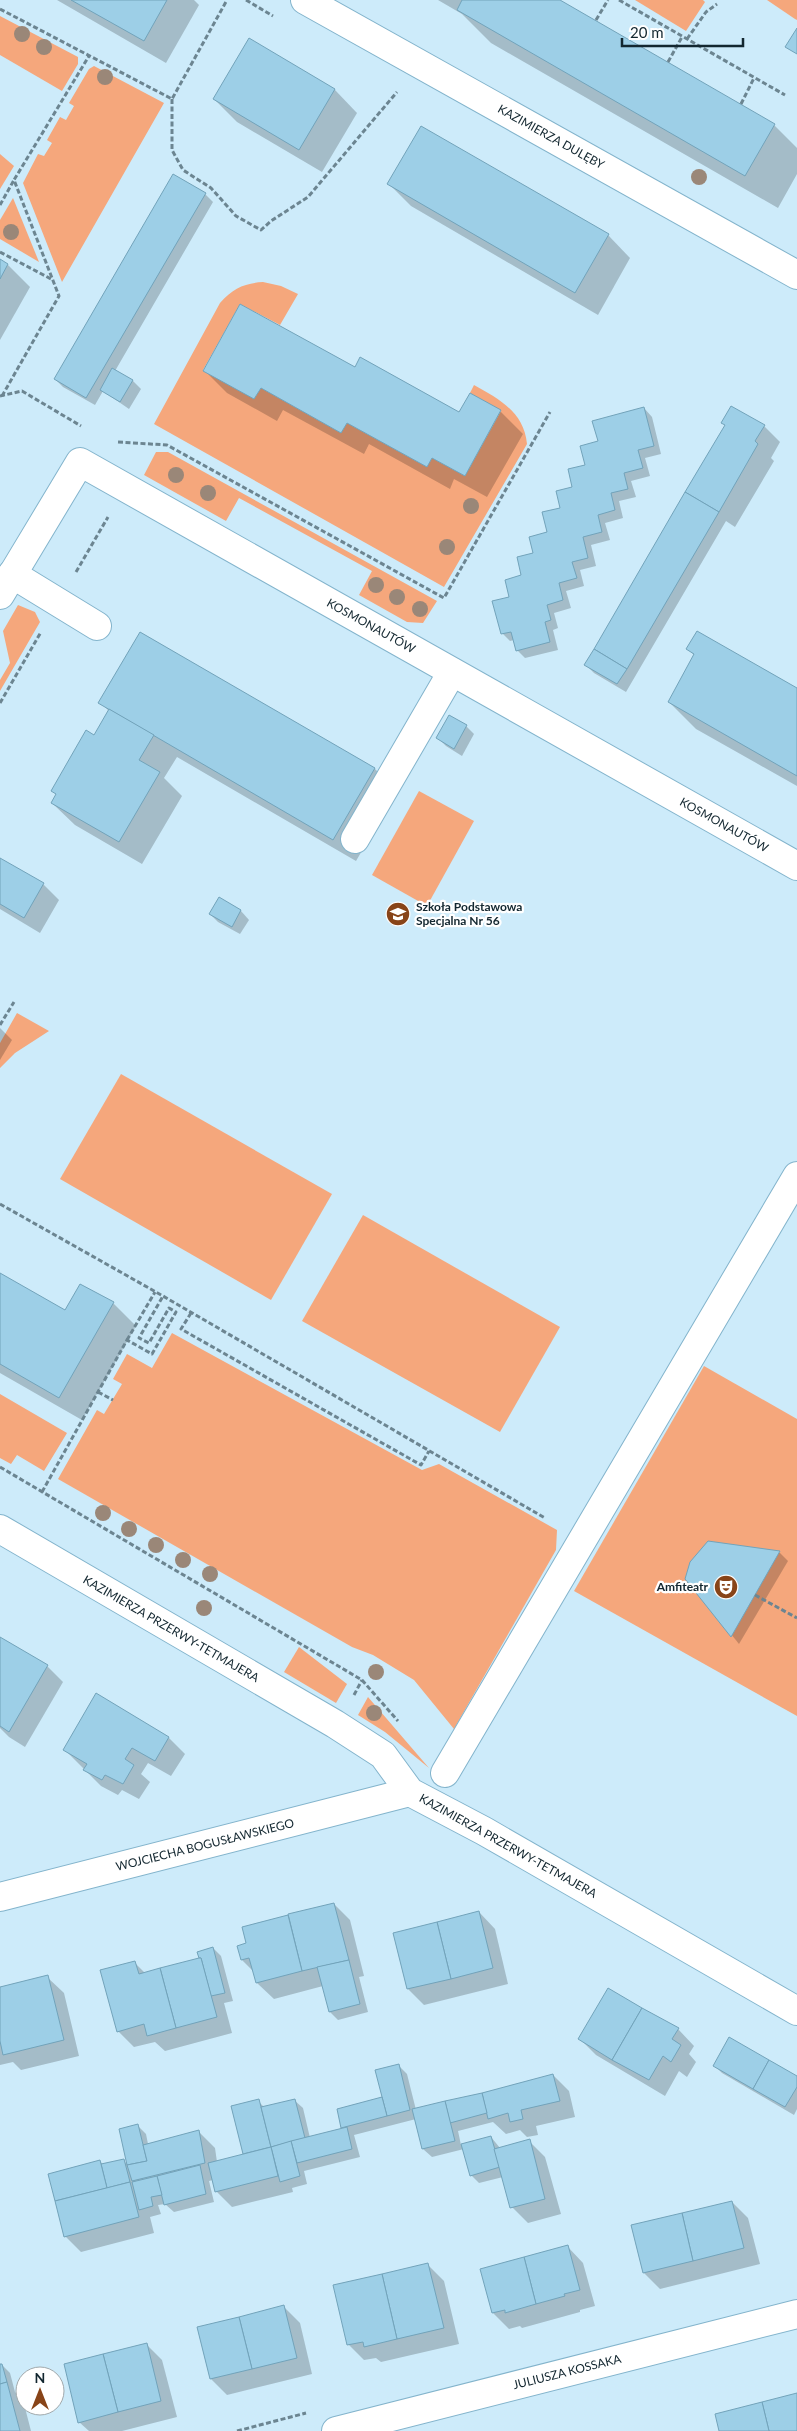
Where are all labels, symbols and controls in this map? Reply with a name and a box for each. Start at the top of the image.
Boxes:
scale bar [622,15,743,47]
text: 20 m [630,23,664,41]
street label: KAZIMIERZA DULĘBY [495,101,608,172]
street label: KOSMONAUTÓW [324,595,419,656]
street label: KOSMONAUTÓW [677,794,772,855]
place label: Szkoła Podstawowa Specjalna Nr 56 [416,899,522,928]
school or university icon: Szkoła Podstawowa Specjalna Nr 56 [385,901,411,927]
street label: KAZIMIERZA PRZERWY-TETMAJERA [81,1572,263,1686]
theatre icon: Amfiteatr [713,1574,739,1600]
place label: Amfiteatr [656,1579,709,1594]
street label: KAZIMIERZA PRZERWY-TETMAJERA [417,1790,600,1901]
street label: WOJCIECHA BOGUSŁAWSKIEGO [114,1815,296,1874]
street label: JULIUSZA KOSSAKA [511,2351,623,2392]
north arrow [15,2366,65,2416]
text: N [35,2369,45,2386]

